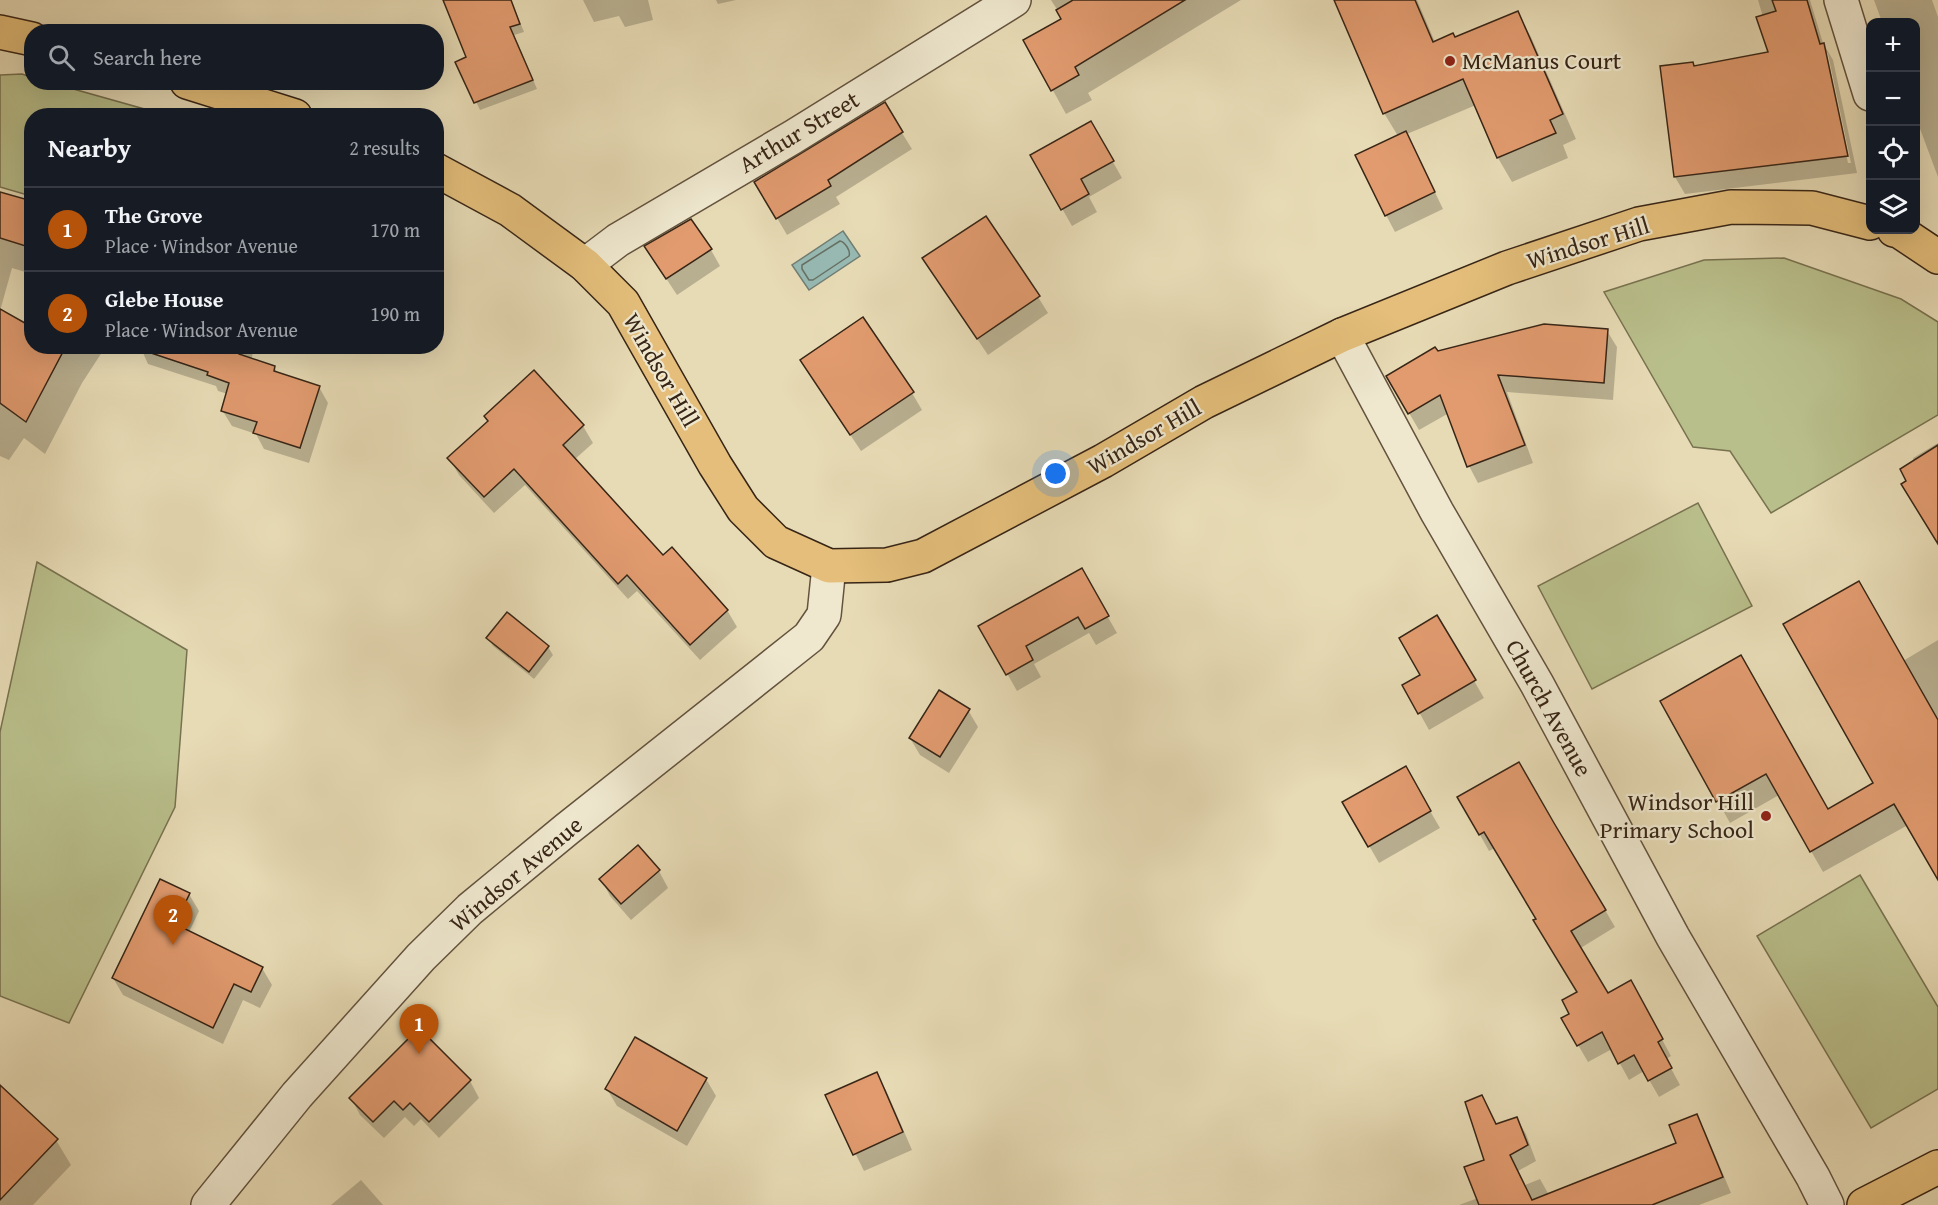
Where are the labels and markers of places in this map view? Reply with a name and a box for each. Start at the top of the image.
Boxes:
place label: McManus Court [1462,43,1622,78]
marker: McManus Court [1443,54,1457,68]
place label: Windsor Hill Primary School [1600,784,1754,847]
marker: Windsor Hill Primary School [1759,809,1773,823]
pin: 2 [154,896,192,945]
pin: 1 [400,1004,438,1054]

